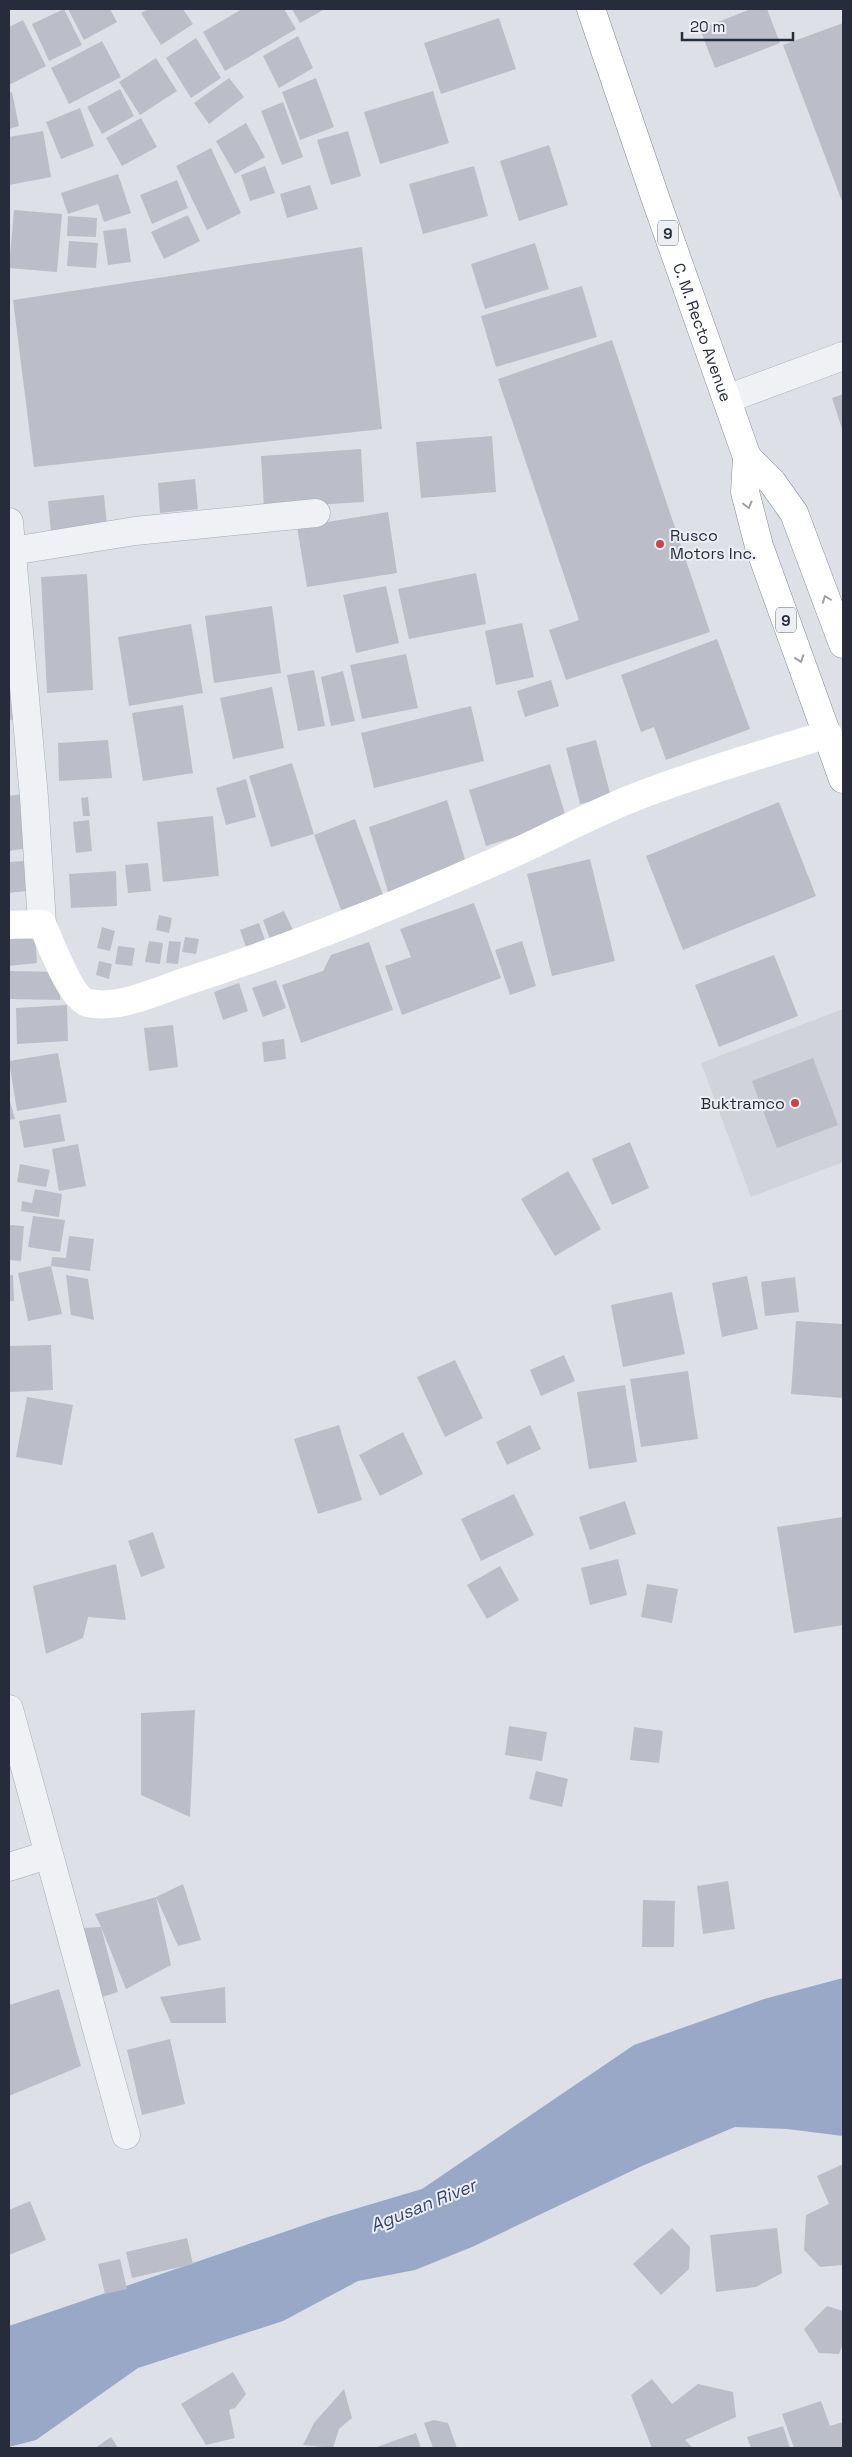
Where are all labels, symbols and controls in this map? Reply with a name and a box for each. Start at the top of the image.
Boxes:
scale bar [682,10,793,42]
text: 20 m [690,17,725,36]
road number: 9 [658,220,678,246]
street label: C. M. Recto Avenue [669,260,737,404]
one-way arrow [742,500,753,509]
place label: Rusco Motors Inc. [670,525,756,564]
marker: Rusco Motors Inc. [654,538,666,550]
one-way arrow [822,595,832,603]
road number: 9 [776,608,796,632]
one-way arrow [794,654,804,662]
place label: Buktramco [700,1093,785,1114]
marker: Buktramco [789,1097,801,1109]
water label: Agusan River [367,2173,481,2237]

